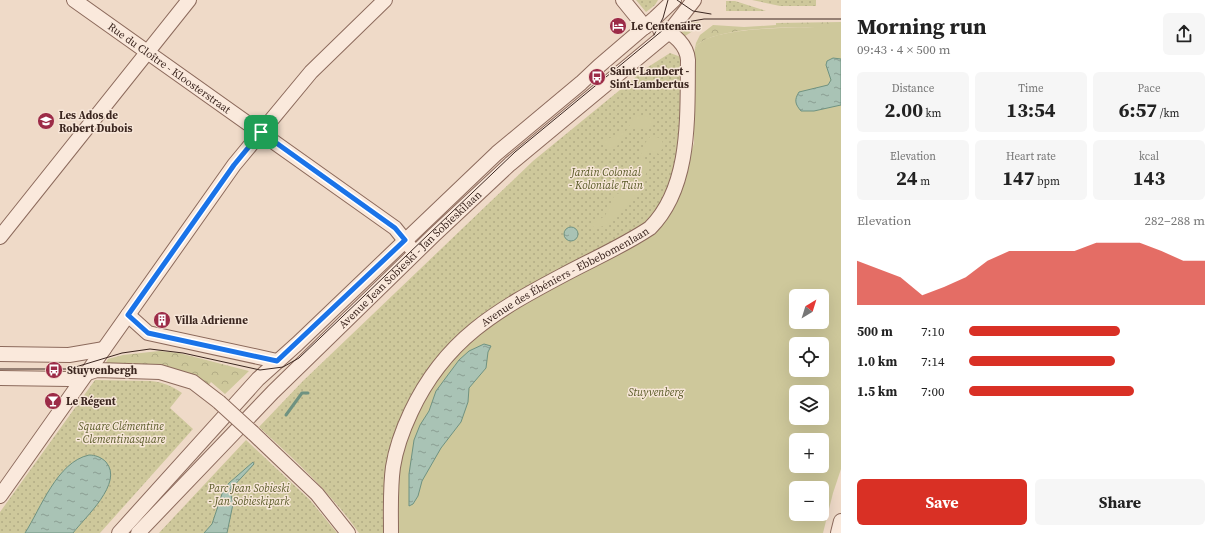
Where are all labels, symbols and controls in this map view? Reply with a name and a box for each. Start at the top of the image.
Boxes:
text: Morning run [857,11,987,41]
button: share [1163,13,1205,55]
hotel icon: Le Centenaire [608,16,628,36]
street label: Rue du Cloître - Kloosterstraat [105,19,234,117]
place label: Le Centenaire [631,19,701,34]
text: 09:43 · 4 × 500 m [857,41,951,58]
place label: Saint-Lambert - Sint-Lambertus [610,64,690,92]
bus stop icon: Saint-Lambert - Sint-Lambertus [587,67,607,87]
text: Distance [892,81,934,96]
text: Time [1018,81,1044,96]
text: Pace [1137,81,1161,96]
text: 2.00 [884,96,923,124]
text: 13:54 [1006,96,1056,124]
text: 6:57 [1119,96,1157,124]
text: km [923,106,942,121]
text: /km [1157,106,1179,121]
place label: Les Ados de Robert Dubois [59,108,132,136]
school or university icon: Les Ados de Robert Dubois [36,111,56,131]
pin [244,115,278,149]
icon: arrive [250,121,272,143]
text: Elevation [890,149,936,164]
text: Heart rate [1006,149,1056,164]
text: kcal [1139,149,1159,164]
text: 24 [896,164,918,192]
text: 147 [1002,164,1035,192]
text: 143 [1133,164,1165,192]
park label: Jardin Colonial - Koloniale Tuin [569,165,644,193]
text: m [918,174,930,189]
text: bpm [1035,174,1060,189]
street label: Avenue Jean Sobieski - Jan Sobieskilaan [336,187,485,332]
text: Elevation [857,212,911,229]
text: 282–288 m [1145,212,1205,229]
street label: Avenue des Ébéniers - Ebbebomenlaan [478,224,652,330]
north arrow [789,289,829,329]
map controls [789,289,829,521]
building icon: Villa Adrienne [152,310,172,330]
place label: Villa Adrienne [175,313,248,328]
text: 500 m [857,323,893,340]
text: 7:10 [921,323,944,340]
button: locate [789,337,829,377]
text: 1.0 km [857,353,897,370]
text: 7:14 [921,353,944,370]
bus stop icon: Stuyvenbergh [44,360,64,380]
place label: Stuyvenbergh [67,363,138,378]
text: 1.5 km [857,383,897,400]
text: 7:00 [921,383,944,400]
park label: Stuyvenberg [628,385,685,400]
button: layers [789,385,829,425]
bar icon: Le Régent [43,391,63,411]
place label: Le Régent [66,394,117,409]
park label: Square Clémentine - Clementinasquare [77,419,166,447]
button: + [789,433,829,473]
button: Save [857,479,1027,525]
button: Share [1035,479,1205,525]
park label: Parc Jean Sobieski - Jan Sobieskipark [207,481,290,509]
button: − [789,481,829,521]

